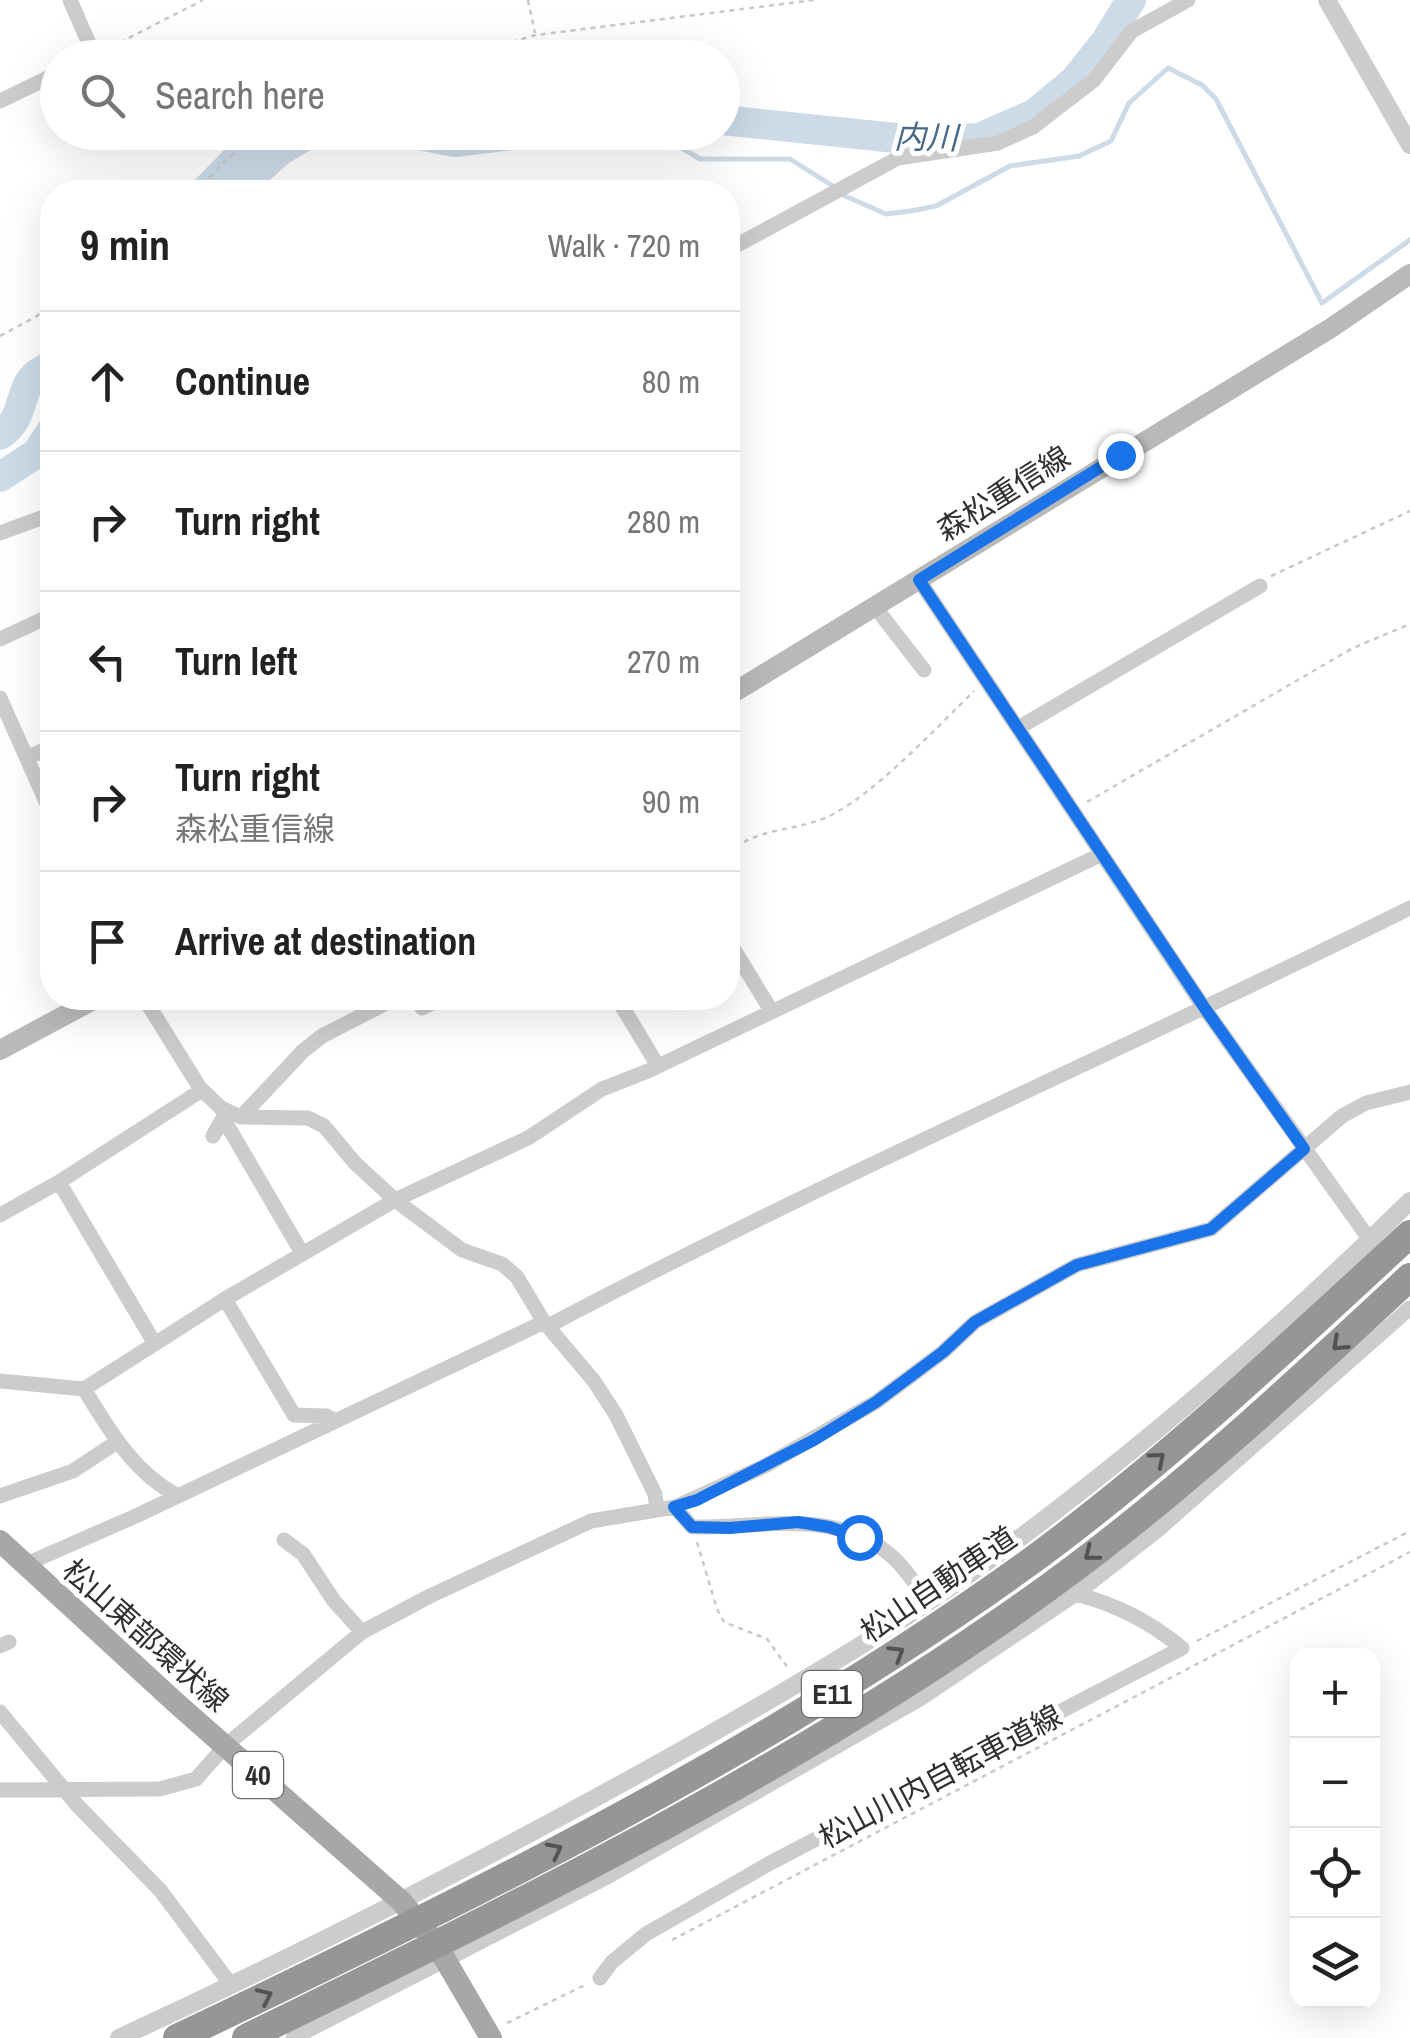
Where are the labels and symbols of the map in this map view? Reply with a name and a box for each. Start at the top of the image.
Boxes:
water label: 内川 [894,115,961,159]
route end [1098,433,1144,479]
street label: 森松重信線 [929,436,1077,550]
one-way arrow [1332,1332,1351,1350]
one-way arrow [1146,1453,1164,1471]
route start [837,1515,883,1561]
street label: 松山自動車道 [852,1517,1024,1651]
one-way arrow [1084,1542,1102,1560]
street label: 松山東部環状線 [55,1550,237,1720]
one-way arrow [886,1646,904,1665]
road number: E11 [802,1671,862,1717]
street label: 松山川内自転車道線 [811,1695,1069,1857]
road number: 40 [233,1752,283,1798]
one-way arrow [545,1843,563,1862]
one-way arrow [255,1989,273,2009]

